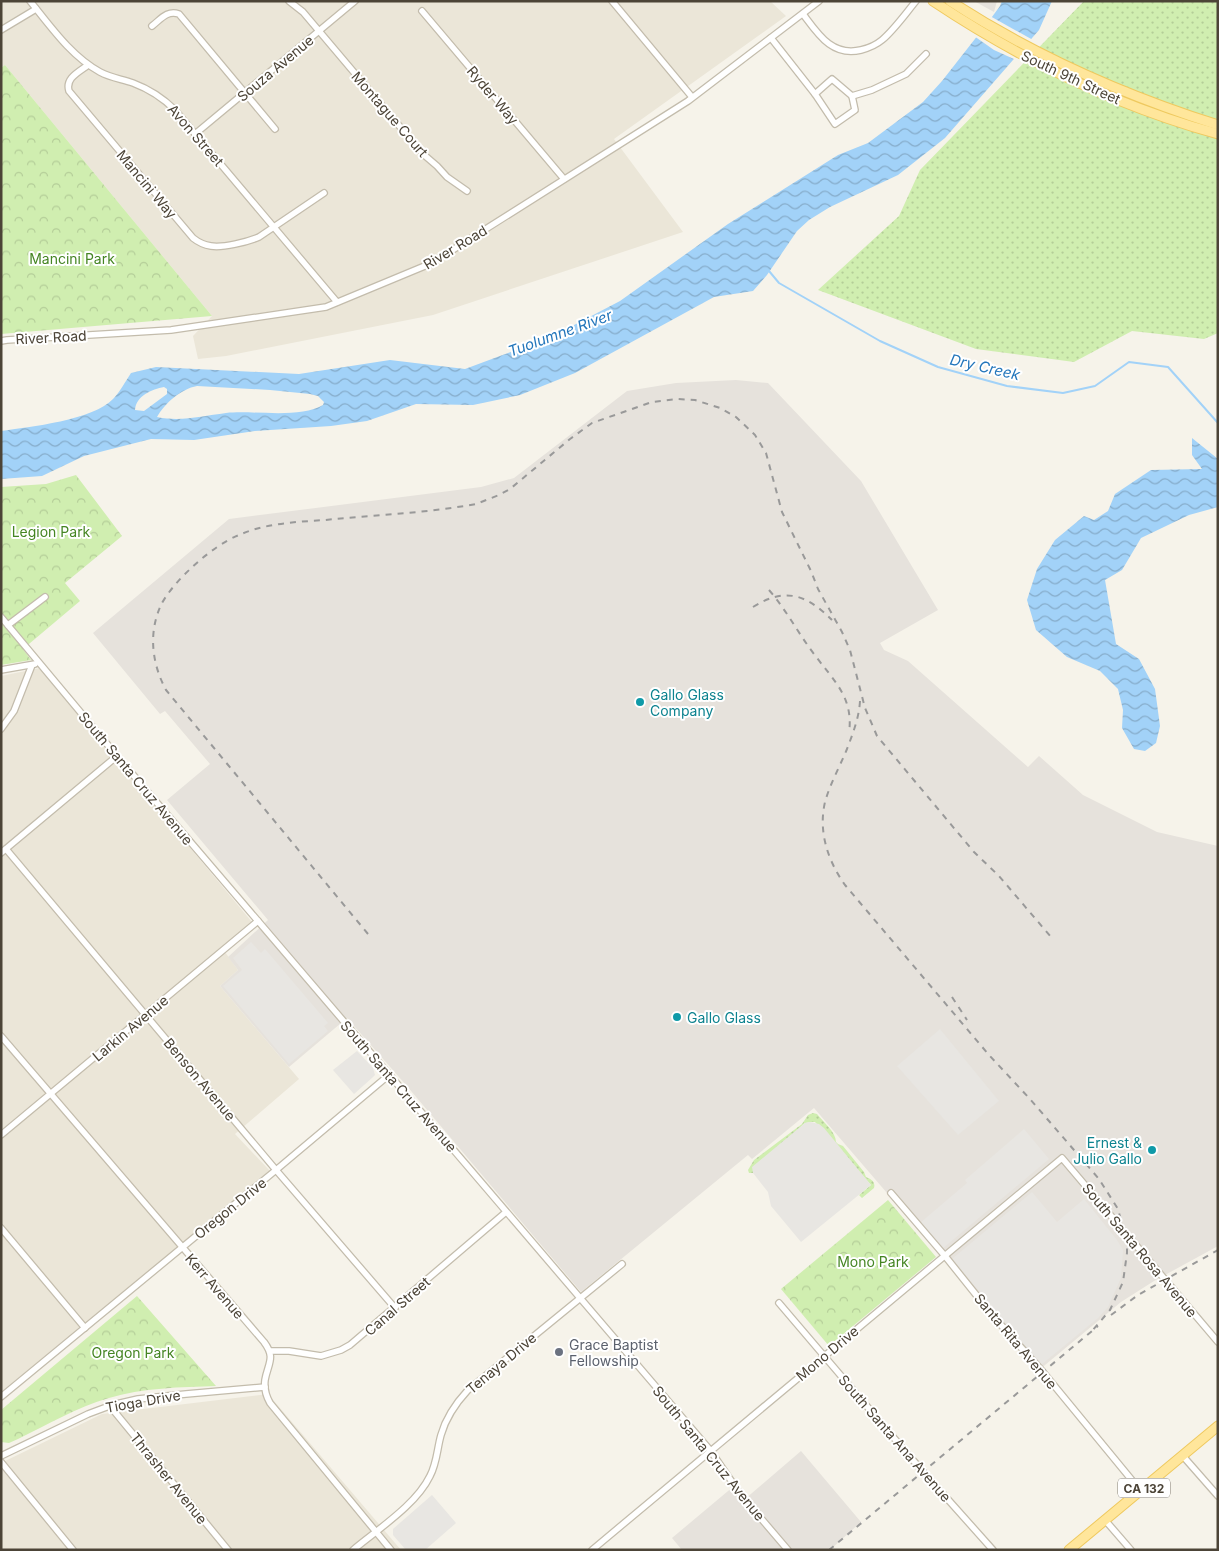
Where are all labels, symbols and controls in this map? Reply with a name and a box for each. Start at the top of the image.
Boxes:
street label: Souza Avenue [233,31,317,105]
street label: South 9th Street [1019,47,1124,108]
street label: Ryder Way [464,62,522,128]
street label: Montague Court [348,68,432,161]
street label: Avon Street [165,101,228,170]
street label: Mancini Way [113,146,181,222]
street label: River Road [420,221,490,273]
park label: Mancini Park [29,250,115,267]
water label: Tuolumne River [505,305,615,361]
street label: River Road [15,327,87,347]
water label: Dry Creek [948,350,1023,384]
park label: Legion Park [12,523,91,540]
place label: Gallo Glass Company [650,686,724,719]
marker: Gallo Glass Company [634,696,646,708]
street label: South Santa Cruz Avenue [75,708,197,848]
street label: Larkin Avenue [89,991,171,1065]
place label: Gallo Glass [687,1009,761,1026]
marker: Gallo Glass [671,1011,683,1023]
street label: South Santa Cruz Avenue [337,1017,461,1155]
street label: Benson Avenue [160,1034,240,1124]
place label: Ernest & Julio Gallo [1073,1134,1142,1167]
marker: Ernest & Julio Gallo [1146,1144,1158,1156]
street label: Oregon Drive [191,1174,269,1242]
street label: South Santa Rosa Avenue [1079,1180,1201,1320]
street label: Kerr Avenue [182,1250,248,1322]
park label: Mono Park [837,1253,909,1270]
street label: Canal Street [361,1273,433,1339]
street label: Santa Rita Avenue [971,1290,1061,1392]
street label: Mono Drive [792,1322,862,1384]
street label: Tenaya Drive [462,1329,540,1397]
place label: Grace Baptist Fellowship [569,1336,659,1369]
park label: Oregon Park [91,1344,175,1361]
marker: Grace Baptist Fellowship [553,1346,565,1358]
street label: South Santa Ana Avenue [835,1371,955,1505]
street label: South Santa Cruz Avenue [649,1382,769,1524]
street label: Tioga Drive [104,1386,182,1416]
street label: Thrasher Avenue [127,1429,211,1527]
road number: CA 132 [1118,1479,1170,1498]

